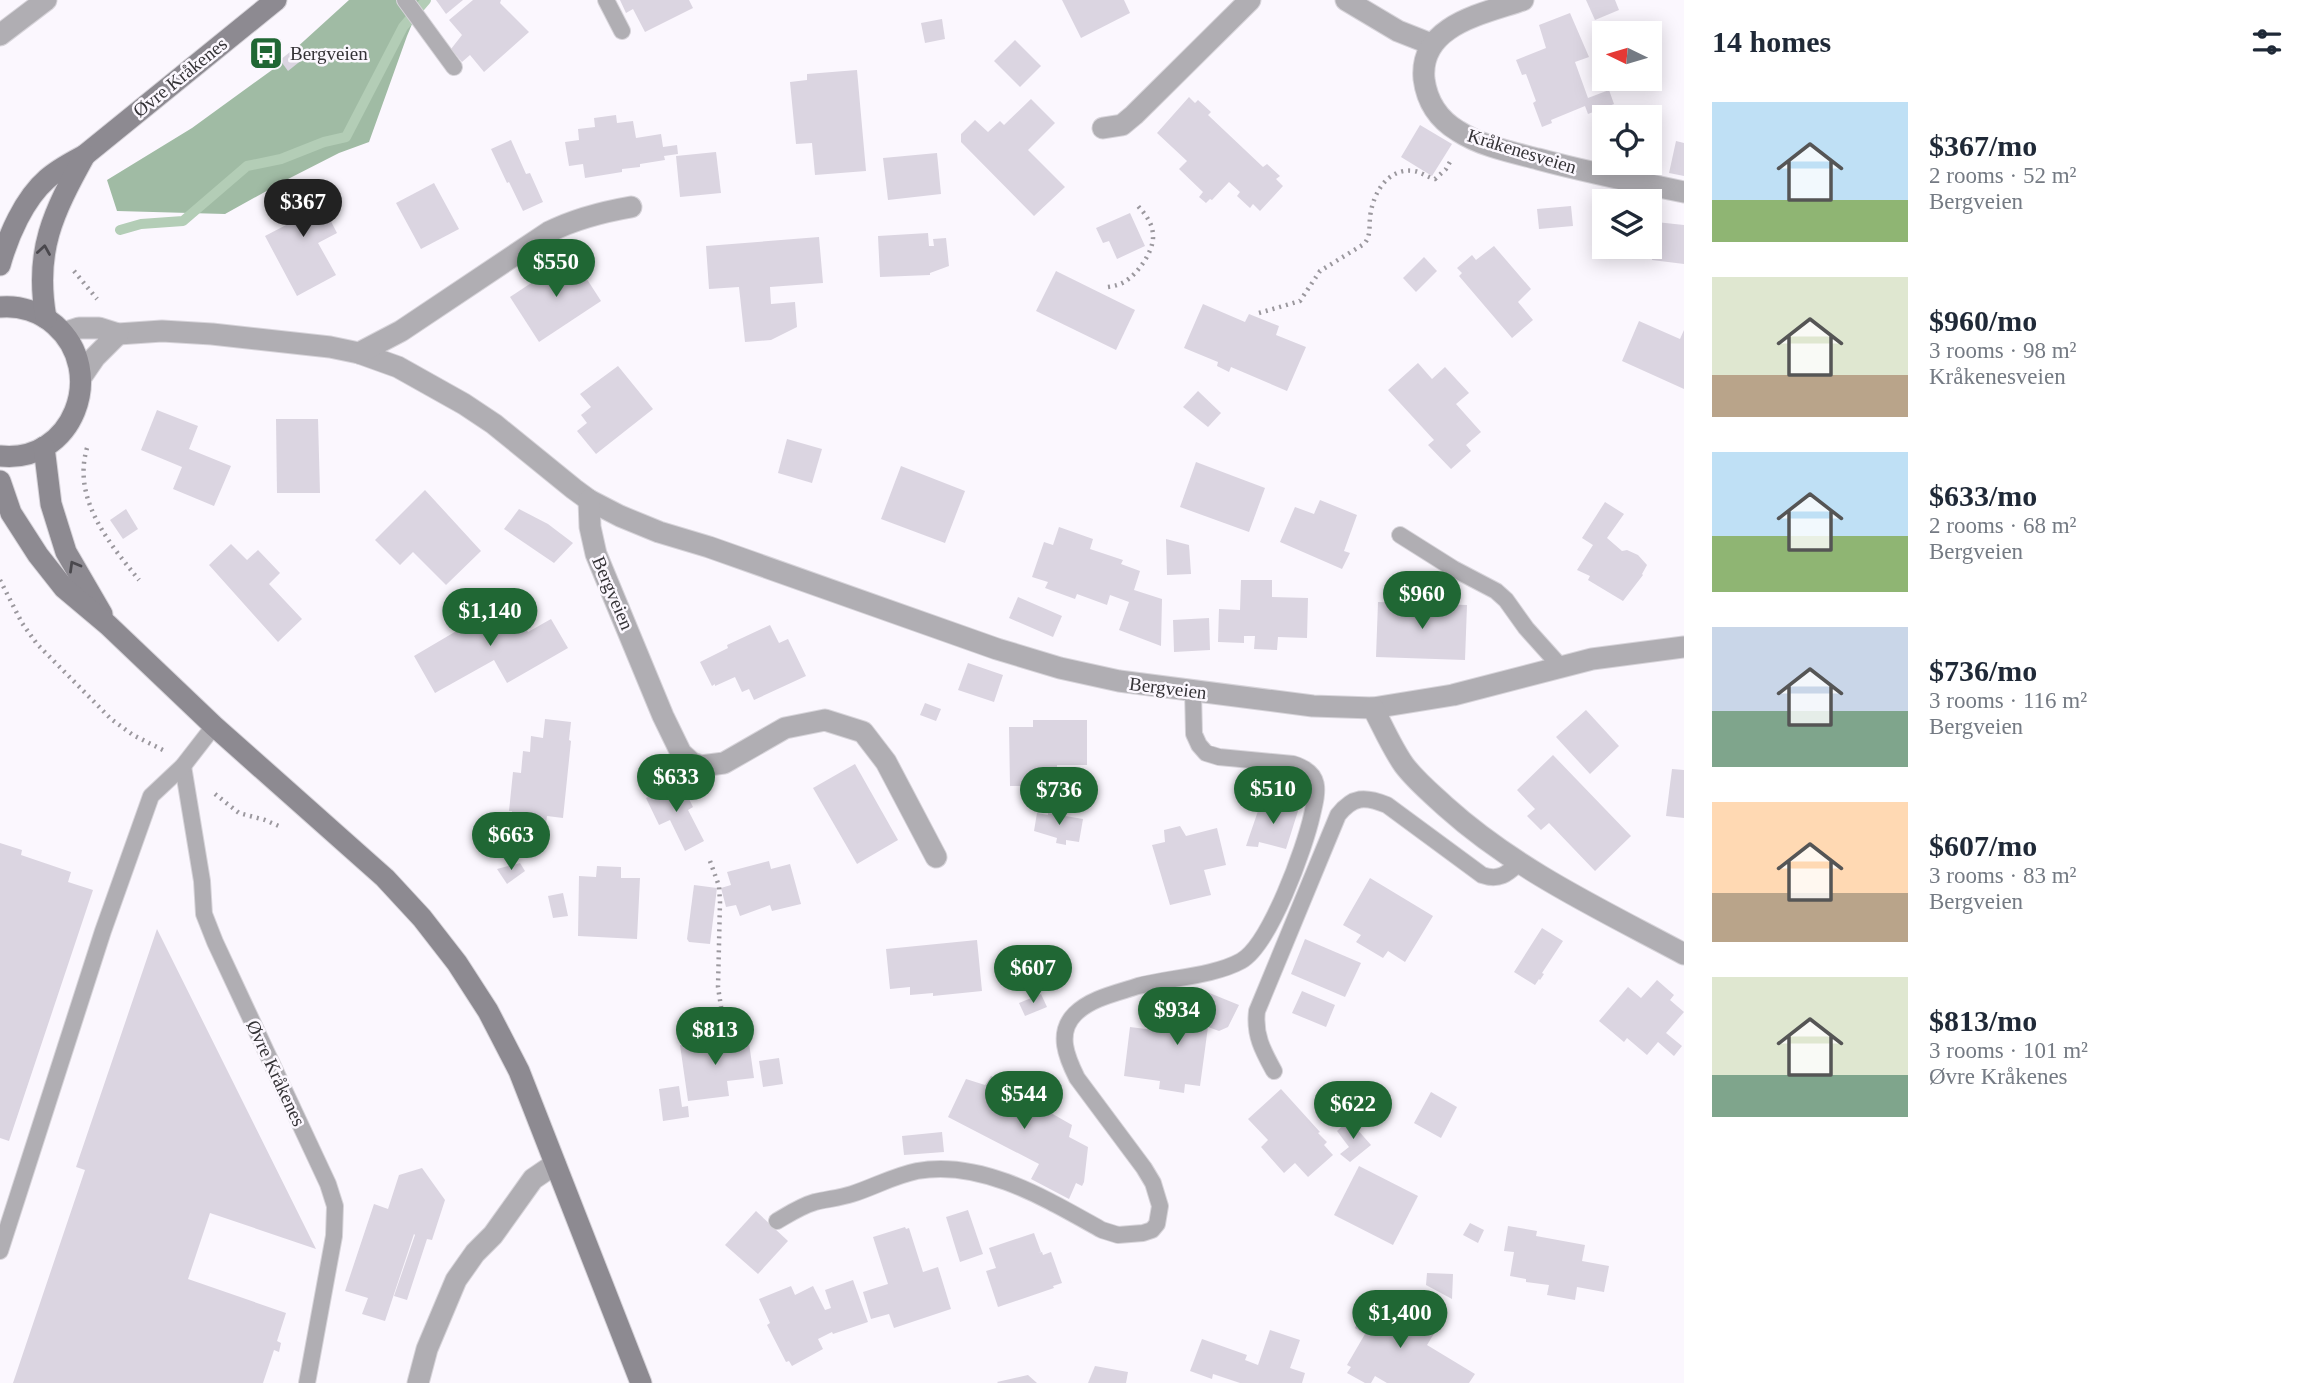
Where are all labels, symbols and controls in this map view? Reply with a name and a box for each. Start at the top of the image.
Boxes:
north arrow [1592,21,1662,91]
map controls [1592,21,1662,259]
icon: filters [2248,23,2286,61]
text: 14 homes [1712,25,1831,58]
street label: Øvre Kråkenes [129,33,231,121]
bus stop icon: Bergveien [247,34,285,72]
place label: Bergveien [290,43,368,64]
button: locate [1592,105,1662,175]
street label: Kråkenesveien [1465,124,1580,178]
text: $367/mo [1929,129,2037,162]
icon: home [1768,130,1852,214]
text: 2 rooms · 52 m² [1929,163,2076,188]
pin: $367 [262,180,344,239]
text: $367 [280,189,326,214]
button: layers [1592,189,1662,259]
text: Bergveien [1929,189,2023,214]
pin: $550 [515,240,597,299]
one-way arrow [36,244,51,256]
text: $550 [533,249,579,274]
text: $960/mo [1929,304,2037,337]
icon: home [1768,305,1852,389]
text: 3 rooms · 98 m² [1929,338,2076,363]
text: Kråkenesveien [1929,364,2066,389]
text: $633/mo [1929,479,2037,512]
icon: home [1768,480,1852,564]
text: 2 rooms · 68 m² [1929,513,2076,538]
text: Bergveien [1929,539,2023,564]
street label: Bergveien [588,553,638,633]
one-way arrow [69,560,82,573]
pin: $960 [1381,572,1463,631]
text: $960 [1399,581,1445,606]
pin: $1,140 [433,588,547,648]
text: $1,140 [458,598,522,623]
text: $736/mo [1929,654,2037,687]
icon: home [1768,655,1852,739]
street label: Bergveien [1128,673,1208,703]
text: 3 rooms · 116 m² [1929,688,2087,713]
text: Bergveien [1929,714,2023,739]
pin: $633 [635,754,717,814]
text: $633 [653,764,699,789]
pin: $510 [1232,766,1314,826]
pin: $736 [1018,768,1100,827]
text: $510 [1250,776,1296,801]
text: $736 [1036,777,1082,802]
pin: $663 [470,812,552,872]
text: $663 [488,822,534,847]
text: $607/mo [1929,829,2037,862]
icon: home [1768,830,1852,914]
text: 3 rooms · 83 m² [1929,863,2076,888]
text: Bergveien [1929,889,2023,914]
pin: $607 [992,946,1074,1005]
text: $607 [1010,955,1056,980]
pin: $934 [1136,988,1218,1047]
text: $934 [1154,997,1200,1022]
text: $813/mo [1929,1004,2037,1037]
icon: home [1768,1005,1852,1089]
pin: $813 [674,1007,756,1067]
street label: Øvre Kråkenes [242,1017,310,1129]
text: $813 [692,1017,738,1042]
text: 3 rooms · 101 m² [1929,1038,2088,1063]
text: Øvre Kråkenes [1929,1064,2068,1089]
pin: $544 [983,1072,1065,1131]
text: $544 [1001,1081,1047,1106]
pin: $622 [1312,1082,1394,1141]
text: $622 [1330,1091,1376,1116]
pin: $1,400 [1343,1290,1457,1350]
text: $1,400 [1368,1300,1432,1325]

